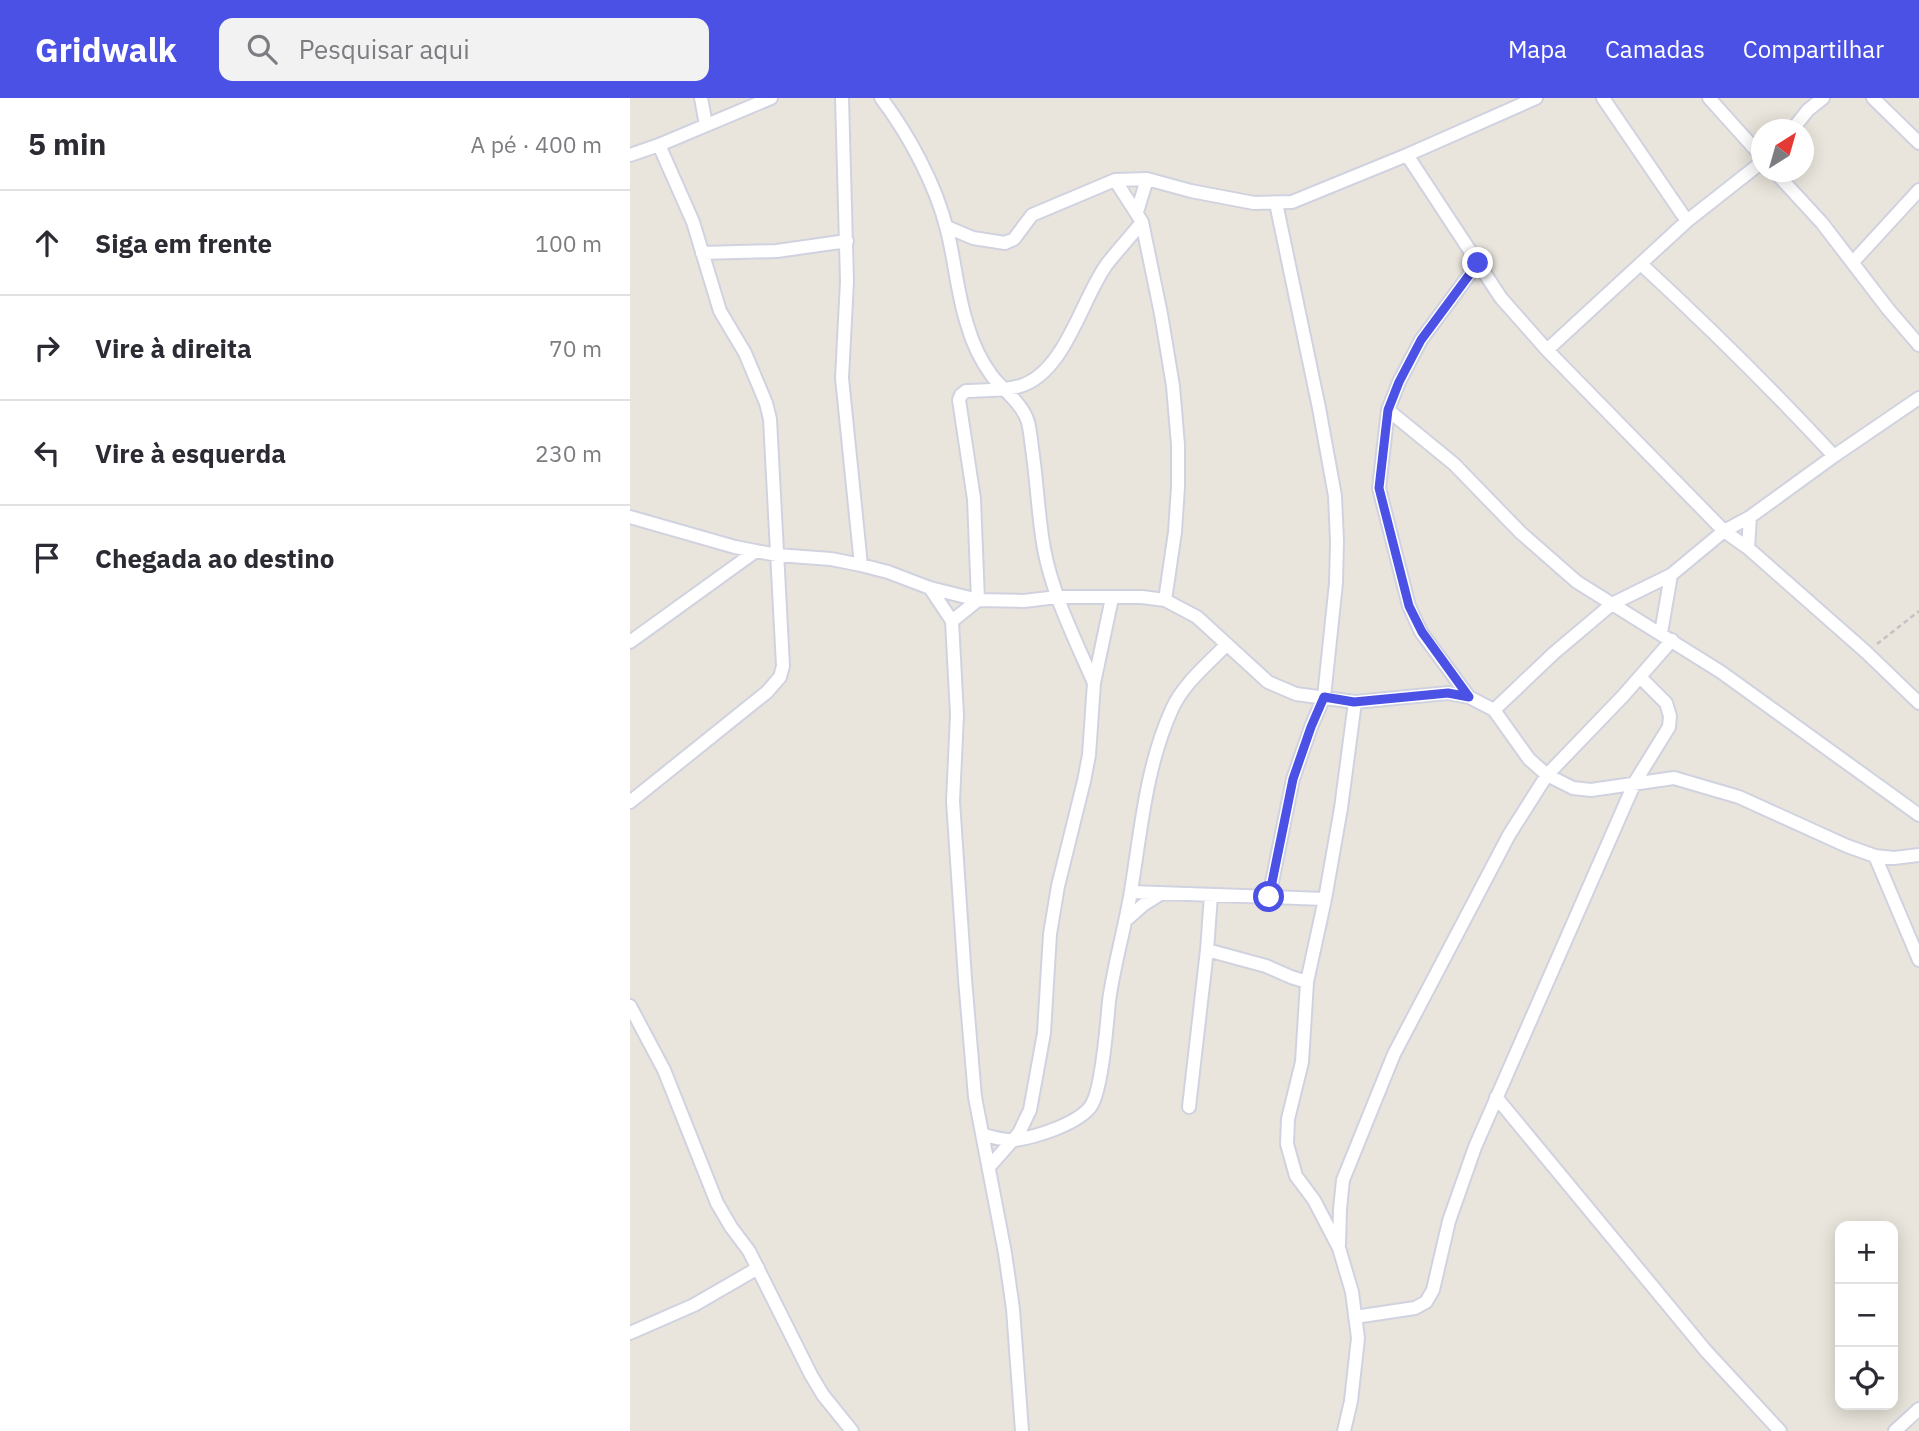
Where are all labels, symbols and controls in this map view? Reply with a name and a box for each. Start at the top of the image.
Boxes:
search box [219,18,709,81]
text: Gridwalk [35,28,177,71]
icon: search [243,30,281,68]
text: Pesquisar aqui [299,32,470,66]
text: Mapa [1508,33,1567,65]
text: Camadas [1605,33,1705,65]
text: Compartilhar [1743,33,1884,65]
north arrow [1751,119,1814,182]
text: 5 min [28,124,106,163]
text: A pé · 400 m [471,129,602,159]
icon: ahead [28,224,66,262]
text: Siga em frente [95,226,272,260]
text: 100 m [535,228,602,258]
route end [1462,247,1493,278]
icon: right [28,329,66,367]
text: Vire à direita [95,331,252,365]
text: 70 m [549,333,602,363]
icon: left [28,434,66,472]
text: Vire à esquerda [95,436,286,470]
text: 230 m [535,438,602,468]
icon: arrive [28,539,66,577]
text: Chegada ao destino [95,541,334,575]
route start [1253,881,1284,912]
map controls [1835,1221,1898,1410]
button: + [1835,1221,1898,1284]
button: − [1835,1284,1898,1347]
button: locate [1835,1347,1898,1410]

